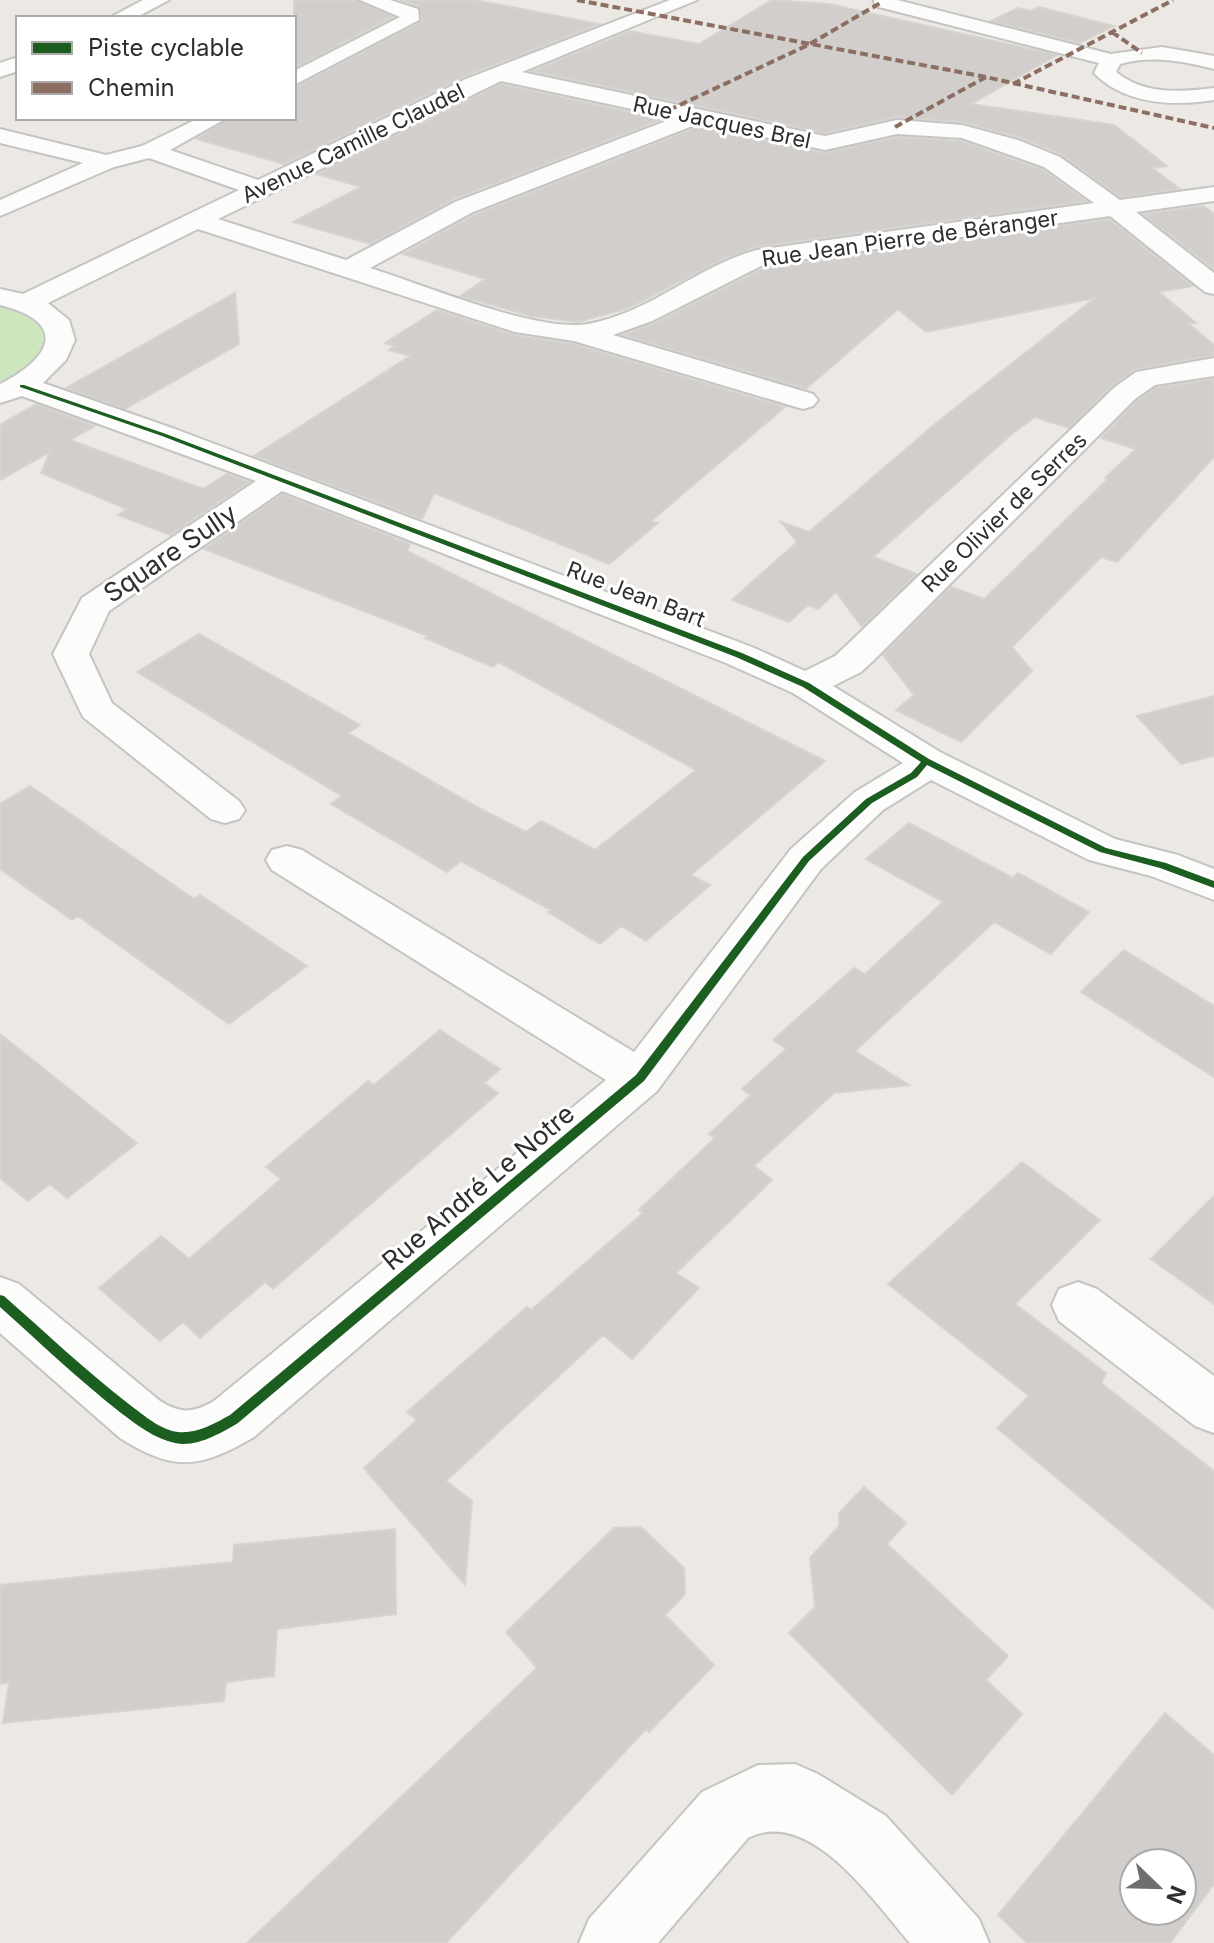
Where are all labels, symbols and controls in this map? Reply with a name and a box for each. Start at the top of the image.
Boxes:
legend [16,16,296,120]
text: Piste cyclable [88,33,244,62]
text: Chemin [88,73,175,102]
street label: Avenue Camille Claudel [237,78,469,208]
street label: Rue Jacques Brel [631,90,813,154]
street label: Rue Jean Pierre de Béranger [760,204,1060,272]
street label: Rue Olivier de Serres [916,427,1092,597]
street label: Square Sully [98,497,242,609]
street label: Rue Jean Bart [563,556,709,632]
street label: Rue André Le Notre [376,1098,580,1276]
north arrow [1118,1847,1198,1927]
text: N [1161,1882,1192,1908]

